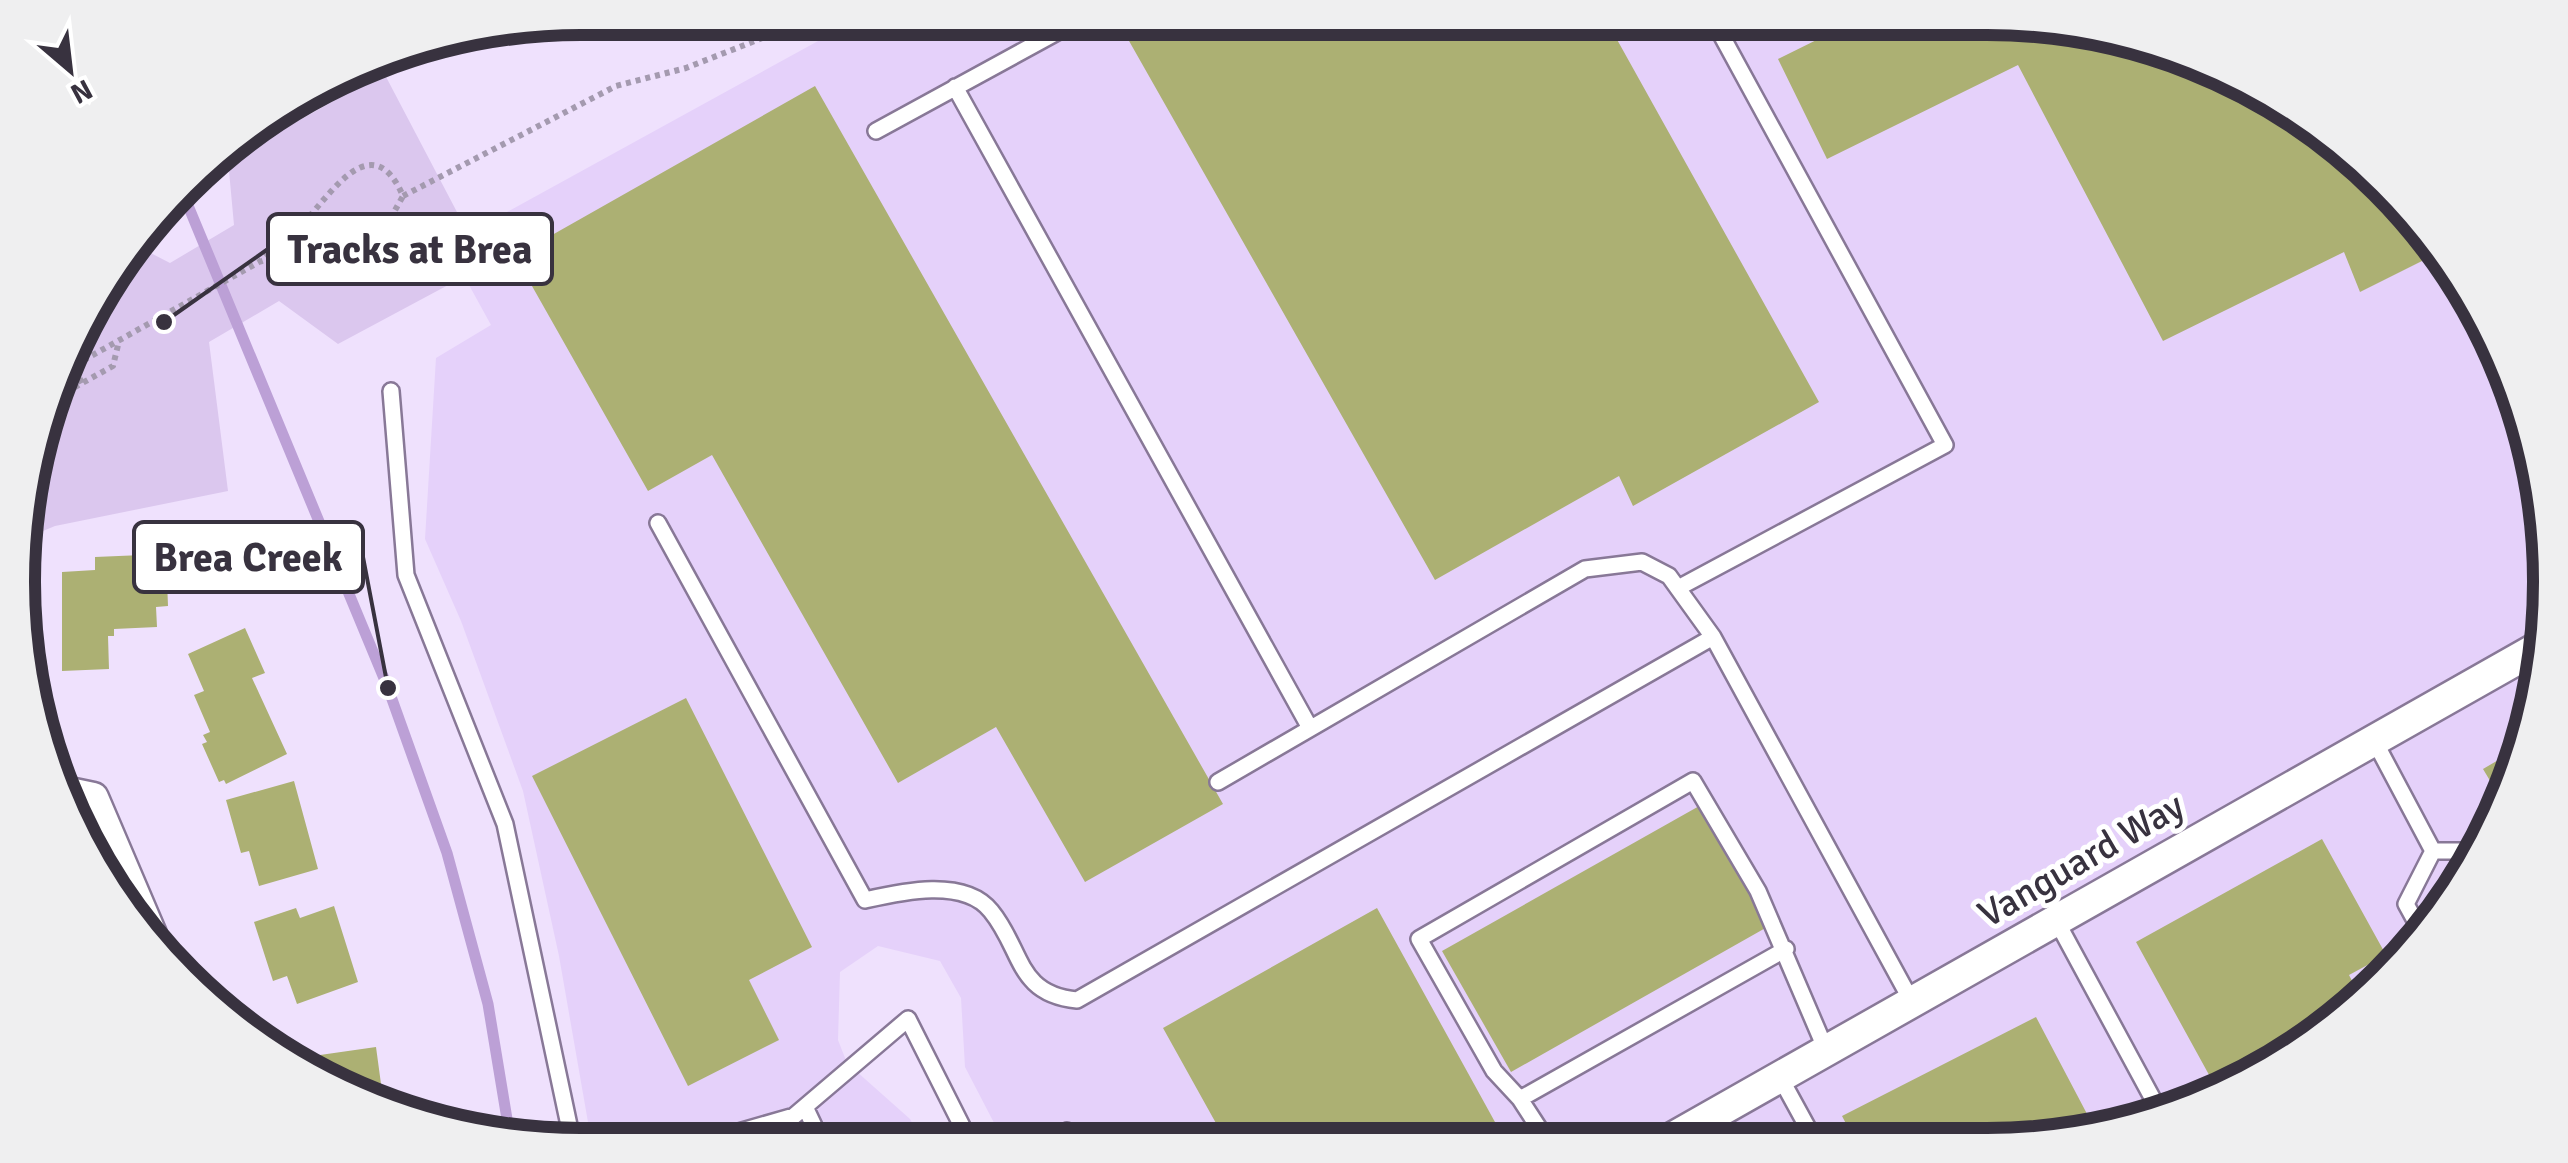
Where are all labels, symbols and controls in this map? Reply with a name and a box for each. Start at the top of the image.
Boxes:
north arrow [20,20,120,120]
text: N [65,72,98,111]
callout: Tracks at Brea [268,214,552,284]
text: Tracks at Brea [288,225,532,275]
callout: Brea Creek [134,522,363,592]
text: Brea Creek [153,533,343,583]
street label: Vanguard Way [1970,782,2193,938]

